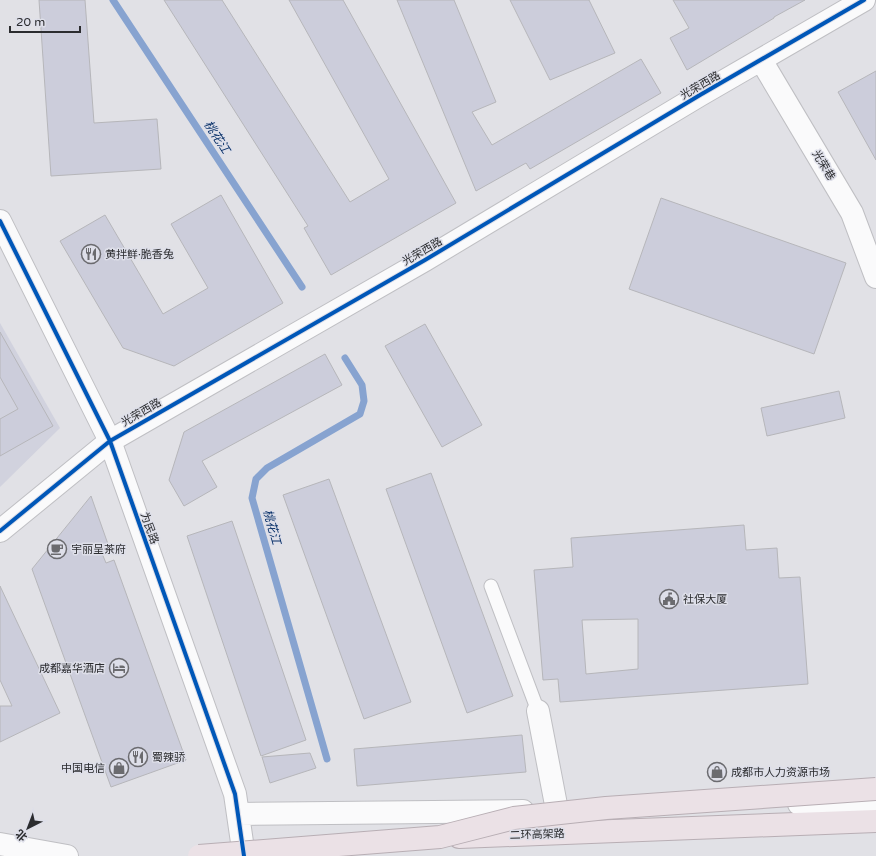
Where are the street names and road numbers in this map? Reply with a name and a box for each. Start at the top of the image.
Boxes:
street label: 光荣西路 [678,69,723,102]
street label: 光荣巷 [810,148,838,183]
street label: 光荣西路 [400,235,445,268]
street label: 光荣西路 [119,396,164,429]
street label: 为民路 [138,510,161,546]
street label: 二环高架路 [509,827,565,842]

